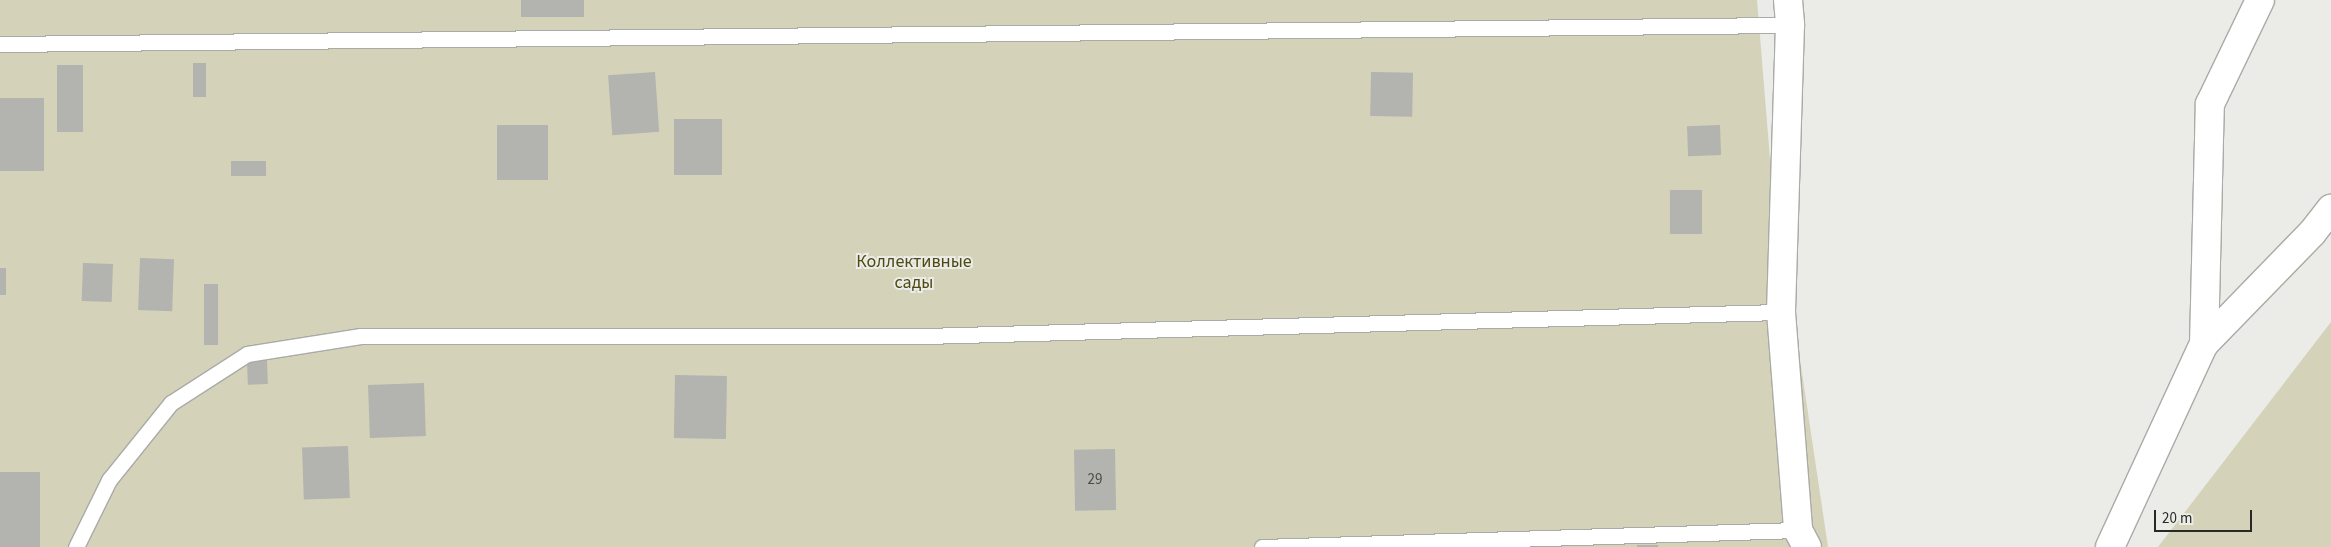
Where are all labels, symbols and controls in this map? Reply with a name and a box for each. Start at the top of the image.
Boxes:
park label: Коллективные сады [856,252,972,294]
house number: 29 [1088,471,1102,489]
scale bar [2156,500,2254,532]
text: 20 m [2162,508,2192,529]

